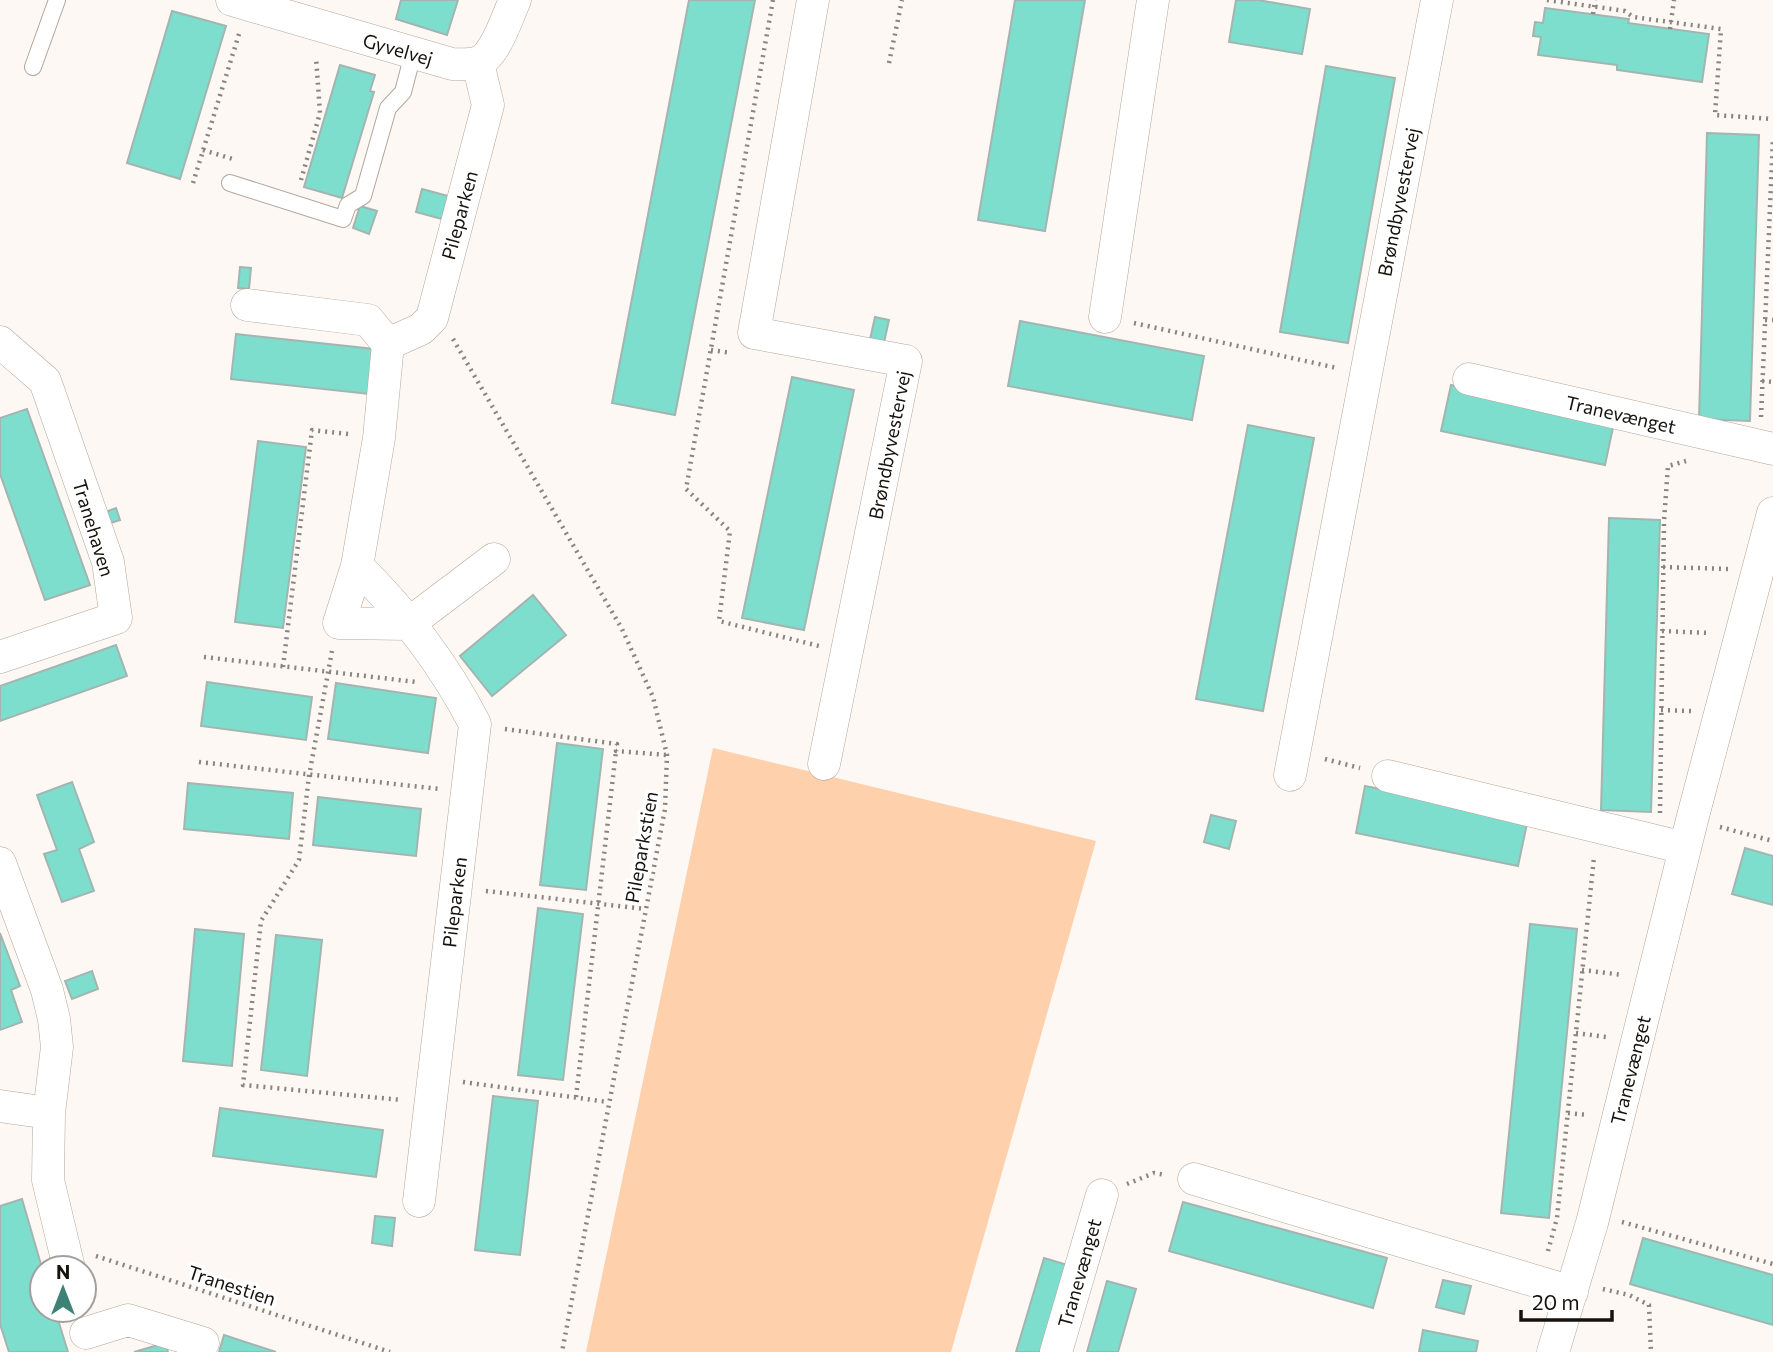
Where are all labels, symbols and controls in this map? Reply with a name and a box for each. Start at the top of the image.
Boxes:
street label: Gyvelvej [360,28,436,70]
street label: Brøndbyvestervej [1372,126,1424,278]
street label: Pileparken [436,168,482,262]
street label: Brøndbyvestervej [863,369,915,521]
street label: Tranevænget [1564,390,1679,438]
street label: Tranehaven [68,477,120,579]
street label: Pileparkstien [620,789,662,905]
street label: Pileparken [437,855,471,949]
street label: Tranevænget [1605,1013,1655,1127]
street label: Tranevænget [1052,1216,1106,1330]
north arrow [28,1254,98,1324]
text: N [56,1260,70,1283]
street label: Tranestien [185,1260,279,1310]
scale bar [1521,1278,1612,1322]
text: 20 m [1532,1289,1580,1314]

